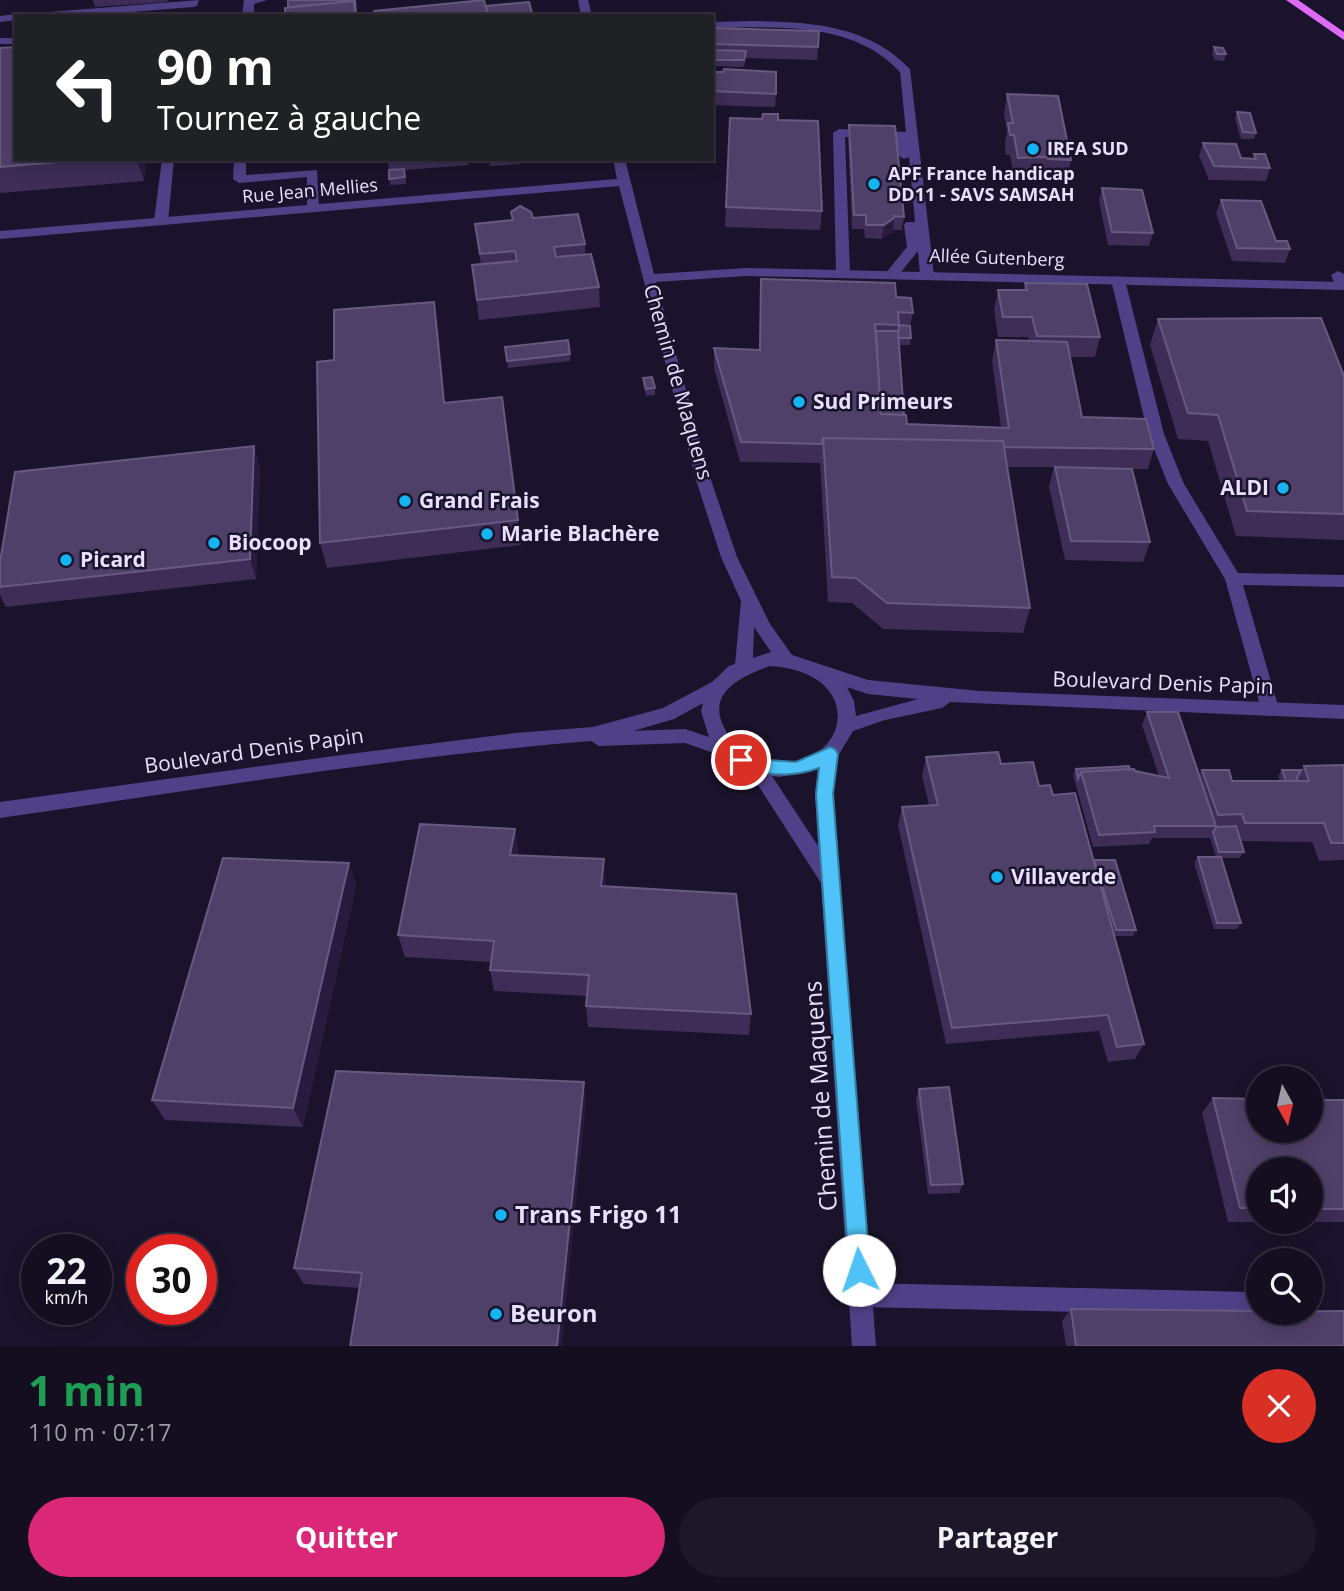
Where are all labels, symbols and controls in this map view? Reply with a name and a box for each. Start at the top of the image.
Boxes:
text: 90 m [157,33,274,99]
icon: left [42,42,133,133]
text: Tournez à gauche [157,96,421,139]
place label: IRFA SUD [1047,136,1129,160]
marker: IRFA SUD [1025,141,1041,157]
place label: APF France handicap DD11 - SAVS SAMSAH [888,161,1075,206]
street label: Rue Jean Mellies [241,172,379,208]
marker: APF France handicap DD11 - SAVS SAMSAH [866,176,882,192]
street label: Allée Gutenberg [929,243,1065,271]
street label: Chemin de Maquens [638,281,720,483]
place label: Sud Primeurs [813,387,953,415]
marker: Sud Primeurs [791,394,807,410]
place label: ALDI [1220,473,1269,501]
marker: ALDI [1275,480,1291,496]
place label: Grand Frais [419,486,540,514]
marker: Grand Frais [397,493,413,509]
place label: Marie Blachère [501,519,659,547]
marker: Marie Blachère [479,526,495,542]
place label: Biocoop [228,528,312,556]
marker: Biocoop [206,535,222,551]
place label: Picard [80,545,146,573]
marker: Picard [58,552,74,568]
street label: Boulevard Denis Papin [1052,664,1274,700]
street label: Boulevard Denis Papin [142,721,365,779]
pin [711,730,771,790]
icon: arrive [722,741,760,779]
place label: Villaverde [1011,862,1116,890]
marker: Villaverde [989,869,1005,885]
street label: Chemin de Maquens [795,980,844,1212]
north arrow [1246,1066,1323,1143]
map controls [1246,1066,1323,1325]
button: sound [1246,1157,1323,1234]
place label: Trans Frigo 11 [515,1197,682,1230]
marker: Trans Frigo 11 [493,1207,509,1223]
position arrow [822,1233,896,1307]
speed limit sign: 30 [126,1234,217,1325]
text: 22 [46,1247,87,1294]
button: search [1246,1248,1323,1325]
text: km/h [45,1285,88,1309]
place label: Beuron [510,1296,598,1329]
marker: Beuron [488,1306,504,1322]
text: 1 min [28,1361,145,1418]
button: close [1242,1369,1316,1443]
text: 110 m · 07:17 [28,1416,171,1448]
button: Quitter [28,1497,665,1577]
button: Partager [679,1497,1316,1577]

